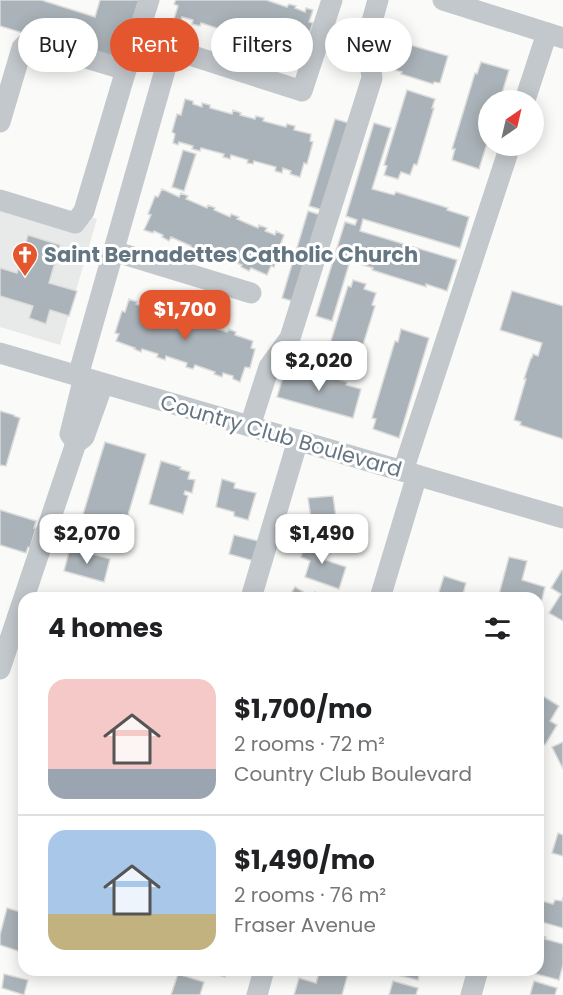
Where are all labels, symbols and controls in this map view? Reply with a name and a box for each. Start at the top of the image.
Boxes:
chip: Buy [18,18,98,72]
chip: Rent [110,18,199,72]
chip: Filters [211,18,313,72]
chip: New [325,18,412,72]
north arrow [478,90,544,156]
map controls [478,90,544,156]
church icon: Saint Bernadettes Catholic Church [10,240,40,278]
place label: Saint Bernadettes Catholic Church [44,240,418,269]
pin: $1,700 [136,290,234,341]
text: $1,700 [153,295,217,323]
pin: $2,020 [270,341,368,392]
text: $2,020 [285,346,353,374]
street label: Country Club Boulevard [157,387,405,484]
pin: $2,070 [38,514,136,565]
pin: $1,490 [273,514,371,565]
text: $2,070 [53,519,121,547]
text: $1,490 [289,519,355,547]
text: 4 homes [48,610,163,646]
icon: filters [481,612,514,645]
text: $1,700/mo [234,691,372,727]
icon: home [96,703,168,775]
text: 2 rooms · 72 m² [234,730,385,758]
text: Country Club Boulevard [234,760,472,788]
text: $1,490/mo [234,842,375,878]
icon: home [96,854,168,926]
text: 2 rooms · 76 m² [234,881,386,909]
text: Fraser Avenue [234,911,376,939]

